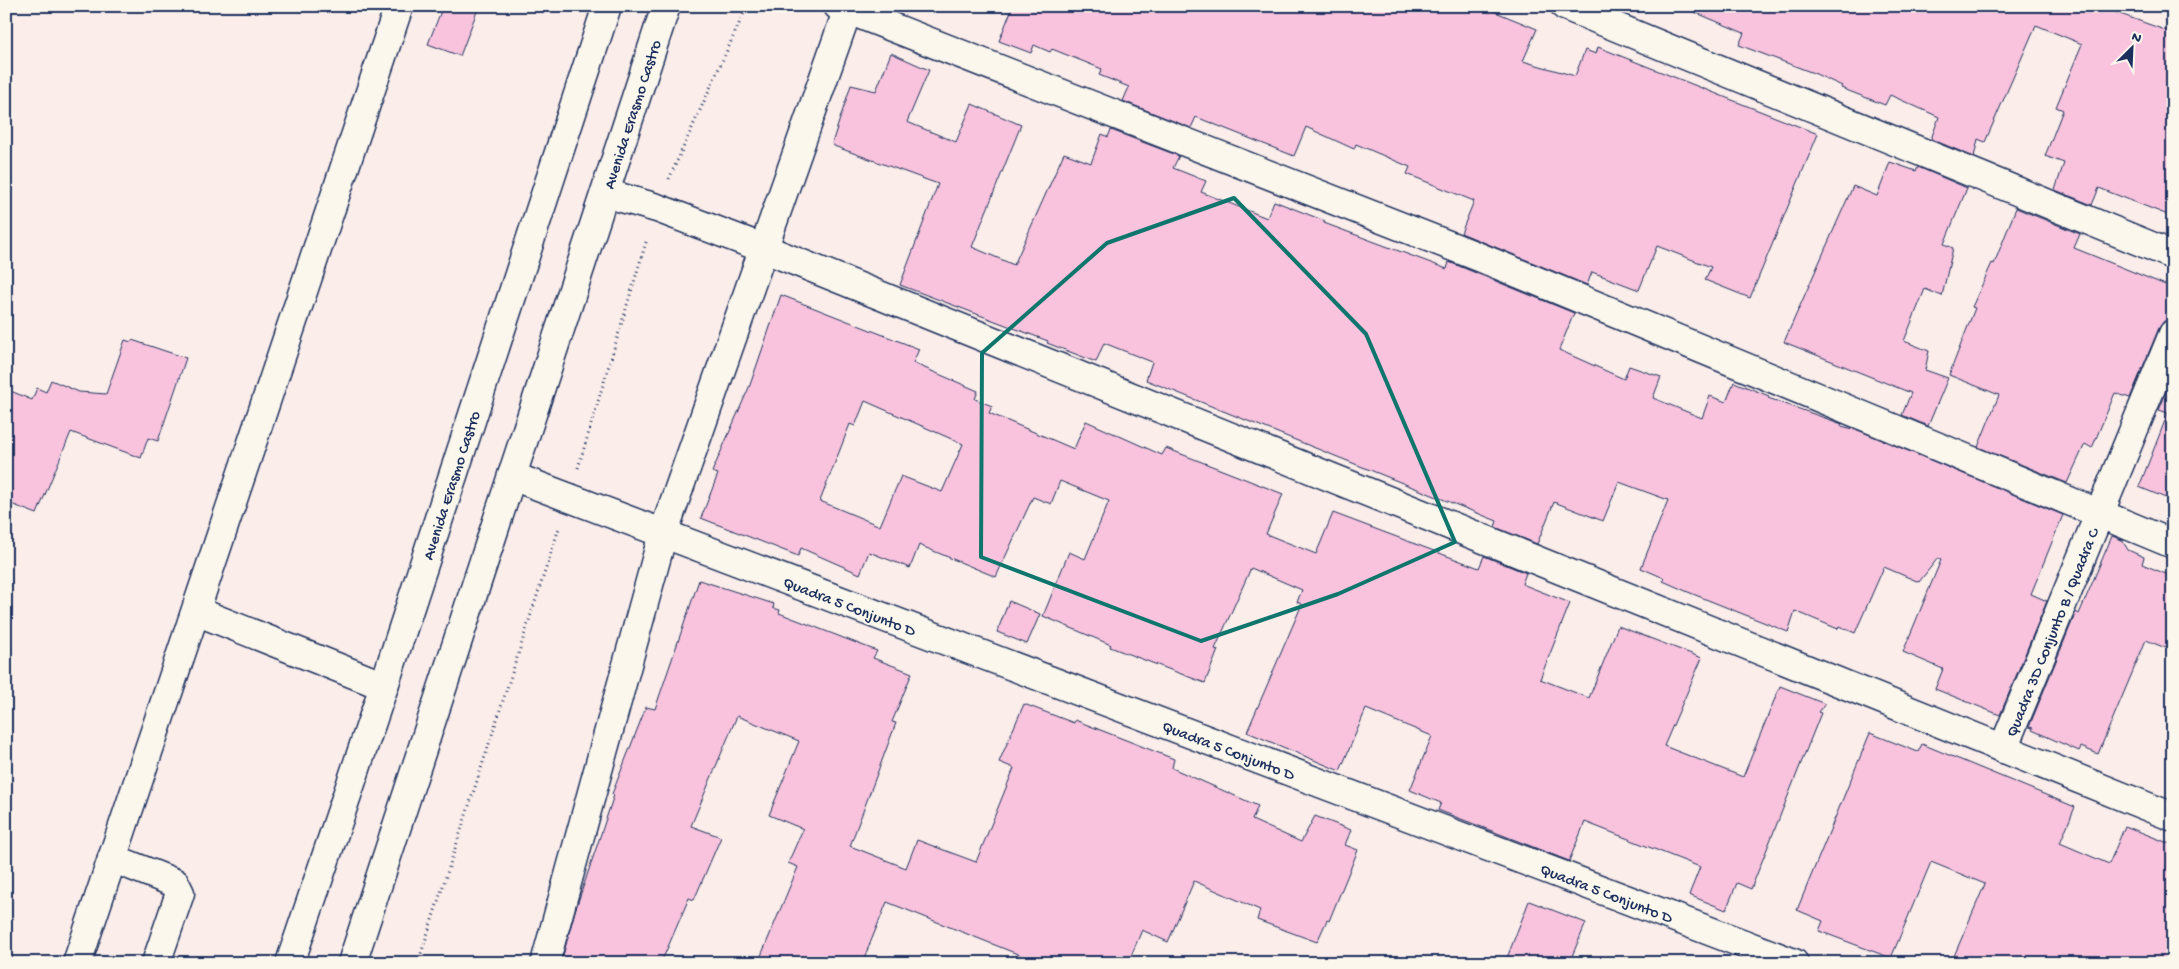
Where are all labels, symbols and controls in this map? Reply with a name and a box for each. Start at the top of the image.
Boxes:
north arrow [2106,22,2156,72]
text: N [2129,29,2144,48]
street label: Avenida Erasmo Castro [601,38,667,192]
street label: Avenida Erasmo Castro [420,409,486,563]
street label: Quadra 3D Conjunto B / Quadra C [2004,525,2105,740]
street label: Quadra 5 Conjunto D [780,574,918,643]
street label: Quadra 5 Conjunto D [1159,718,1297,787]
street label: Quadra 5 Conjunto D [1537,861,1675,930]

